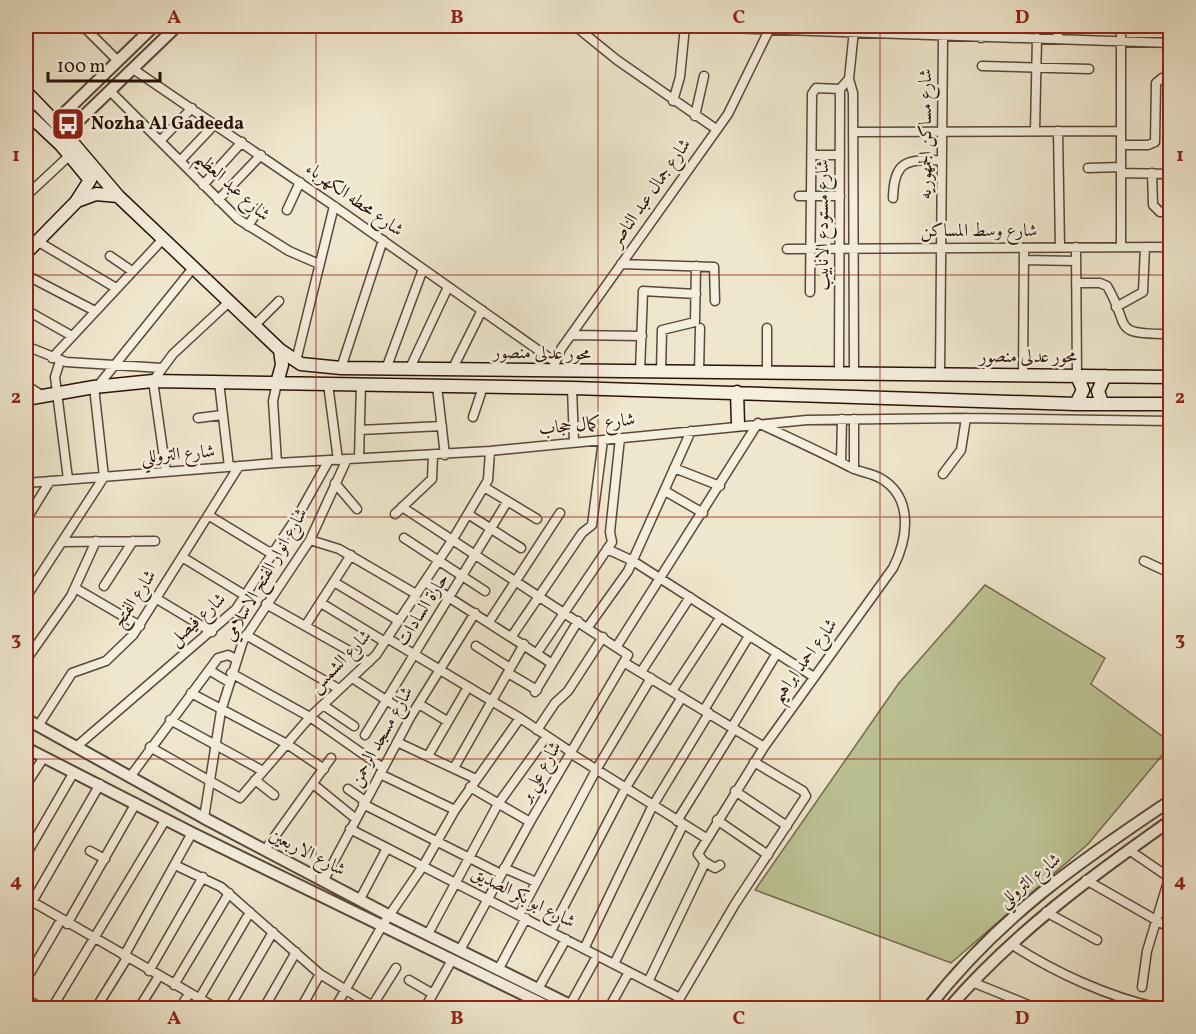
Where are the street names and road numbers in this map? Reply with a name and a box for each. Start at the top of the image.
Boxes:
street label: شارع مساكن الجمهوريه [914,68,940,200]
street label: شارع جمال عبد الناصر [603,134,698,254]
street label: شارع عبد العظيم [186,146,275,231]
street label: شارع محطه الكهرباء [299,157,408,244]
street label: شارع مستودع الانابيب [811,159,837,291]
street label: شارع وسط المساكن [921,219,1037,245]
street label: محور عدلى منصور [491,341,591,367]
street label: محور عدلى منصور [977,345,1077,370]
street label: شارع كمال حجاب [537,407,637,444]
street label: شارع التروللي [140,439,216,474]
street label: شارع انوار الفتح الاسلامي [218,504,316,647]
street label: شارع الفتح [107,565,165,634]
street label: حارة السادات [391,568,455,652]
street label: شارع فيصل [164,588,233,653]
street label: شارع احمد ابراهيم [766,614,847,711]
street label: شارع الشمس [304,625,378,700]
street label: شارع مسجد الرحمن [344,682,421,792]
street label: شارع علي بر [513,737,571,810]
street label: شارع الاربعين [264,823,350,884]
street label: شارع التروللي [993,848,1069,916]
street label: شارع ابو بكر الصديق [466,861,579,936]

